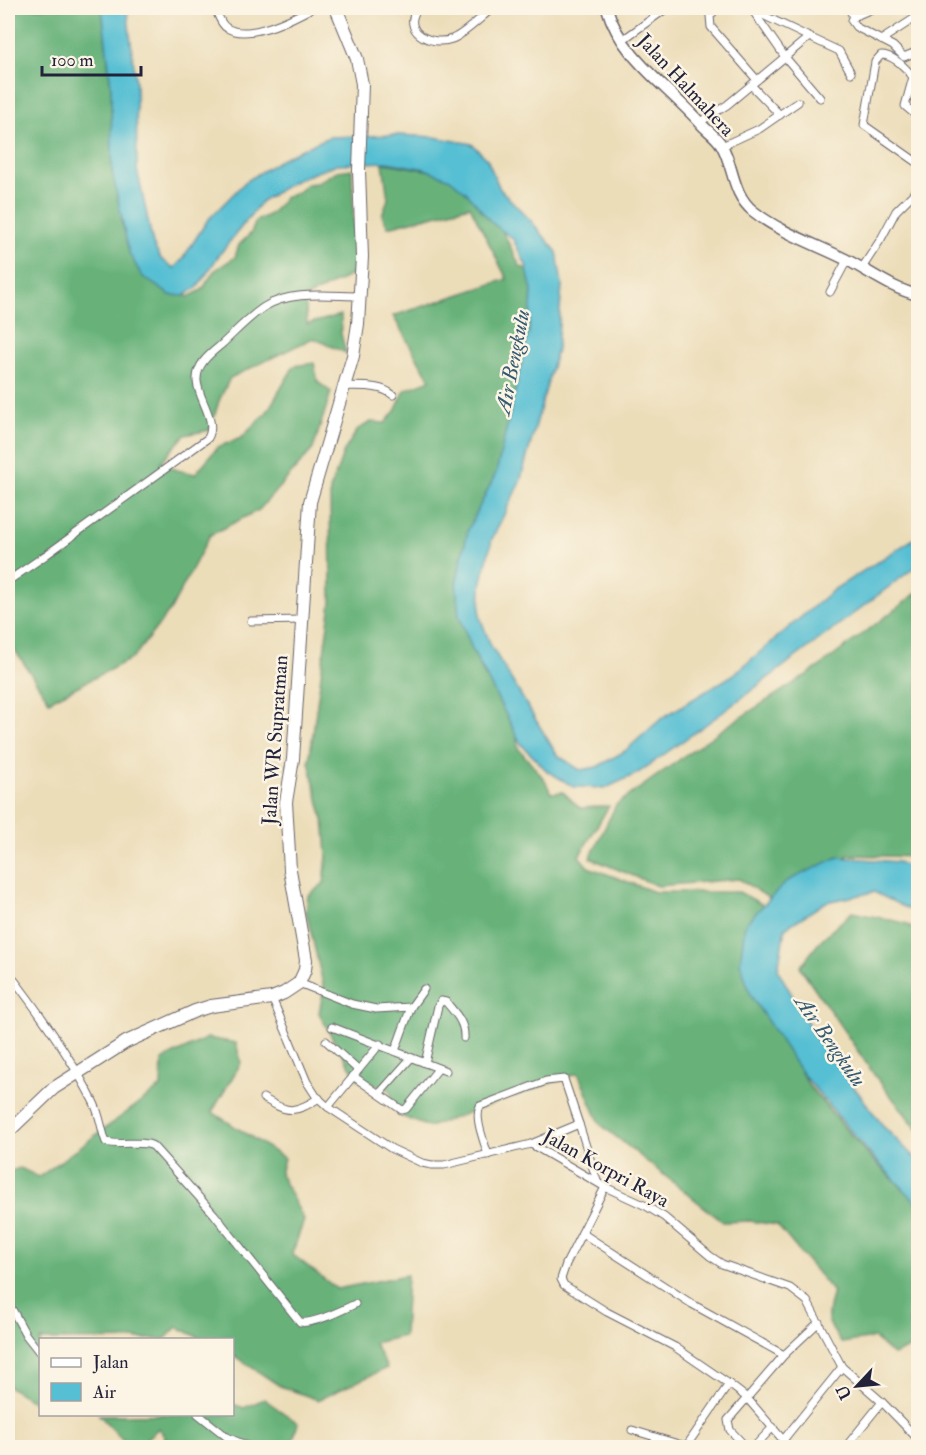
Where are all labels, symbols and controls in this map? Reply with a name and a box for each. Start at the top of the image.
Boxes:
street label: Jalan Halmahera [631,28,741,142]
scale bar [42,39,141,77]
text: 100 m [51,49,94,72]
water label: Air Bengkulu [489,307,536,419]
street label: Jalan WR Supratman [257,654,294,827]
water label: Air Bengkulu [787,988,872,1092]
street label: Jalan Korpri Raya [537,1122,674,1214]
legend [39,1338,234,1416]
text: Jalan [92,1351,129,1374]
north arrow [827,1356,887,1416]
text: Air [92,1381,116,1404]
text: U [832,1381,856,1403]

